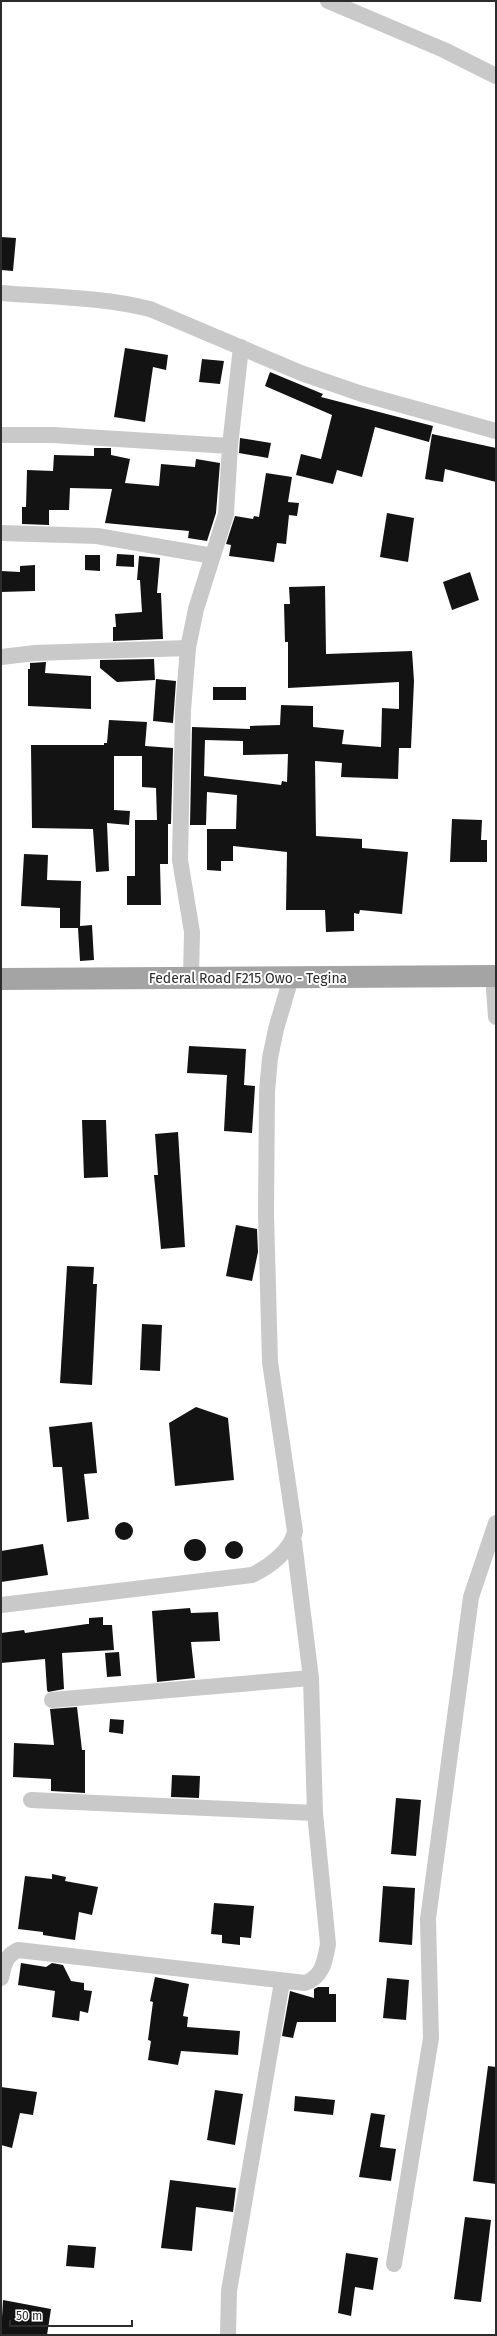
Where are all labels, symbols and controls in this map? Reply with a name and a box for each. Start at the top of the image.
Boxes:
street label: Federal Road F215 Owo - Tegina [149,970,347,987]
scale bar [10,2302,132,2328]
text: 50 m [16,2309,42,2323]

